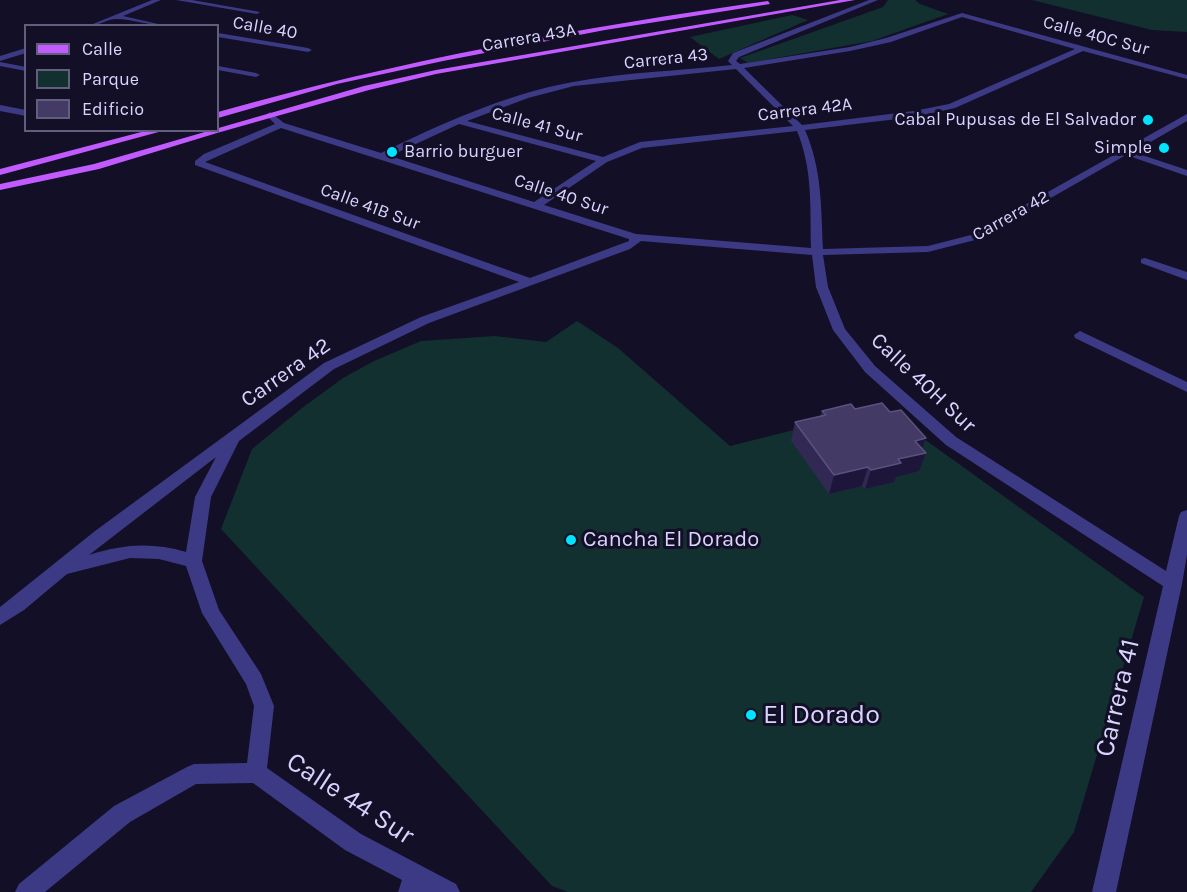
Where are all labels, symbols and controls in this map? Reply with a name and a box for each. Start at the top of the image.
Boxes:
street label: Calle 40C Sur [1041,11,1151,61]
street label: Calle 40 [231,12,299,44]
street label: Carrera 43A [480,19,578,57]
legend [24,24,219,132]
text: Calle [82,38,122,60]
street label: Carrera 43 [623,44,709,74]
text: Parque [82,68,139,90]
street label: Carrera 42A [757,94,853,126]
text: Edificio [82,98,144,120]
street label: Calle 41 Sur [489,103,585,147]
place label: Cabal Pupusas de El Salvador [894,109,1136,131]
marker: Cabal Pupusas de El Salvador [1141,113,1155,127]
place label: Simple [1094,137,1152,159]
place label: Barrio burguer [404,141,522,163]
marker: Simple [1157,141,1171,155]
marker: Barrio burguer [385,145,399,159]
street label: Calle 40 Sur [511,170,611,220]
street label: Calle 41B Sur [317,179,423,235]
street label: Carrera 42 [969,186,1053,246]
street label: Calle 40H Sur [865,328,981,438]
street label: Carrera 42 [236,333,336,413]
place label: Cancha El Dorado [583,527,759,553]
marker: Cancha El Dorado [564,533,578,547]
street label: Carrera 41 [1089,636,1147,760]
place label: El Dorado [763,699,880,731]
marker: El Dorado [744,708,758,722]
street label: Calle 44 Sur [280,746,420,852]

